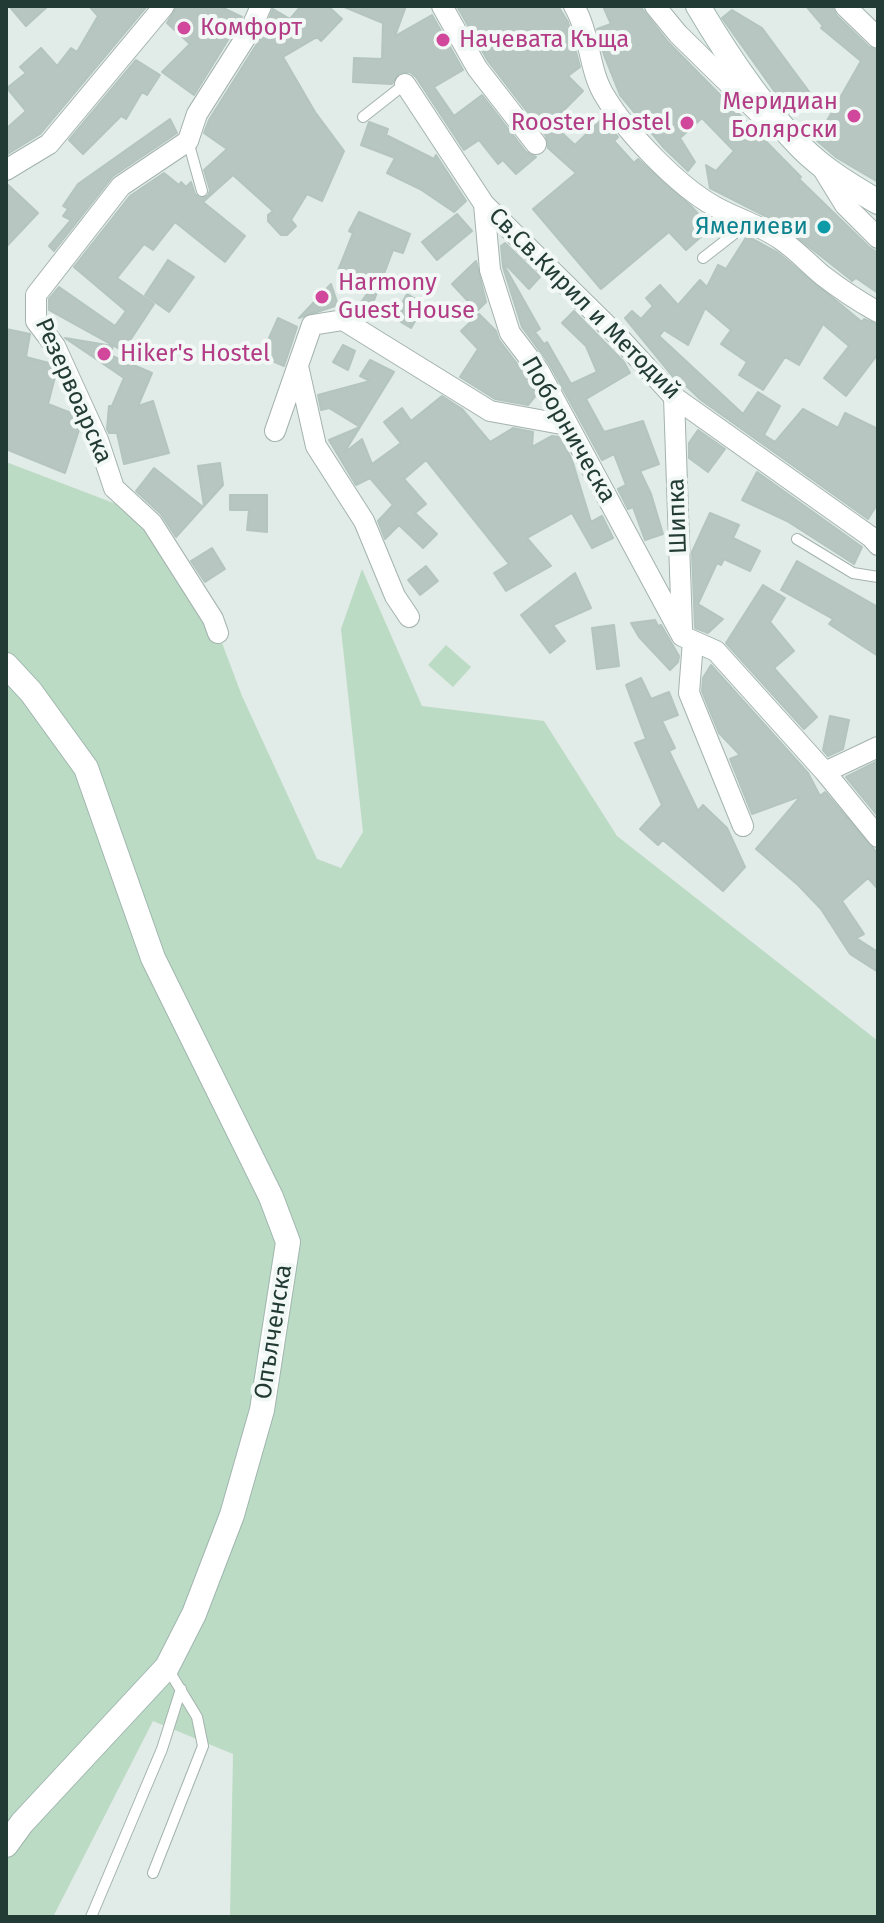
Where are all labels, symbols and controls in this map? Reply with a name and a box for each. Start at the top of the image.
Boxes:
place label: Комфорт [200,14,302,42]
marker: Комфорт [175,19,193,37]
place label: Начевата Къща [459,26,629,54]
marker: Начевата Къща [434,31,452,49]
place label: Меридиан Болярски [723,88,838,144]
marker: Меридиан Болярски [845,107,863,125]
place label: Rooster Hostel [511,109,671,137]
marker: Rooster Hostel [678,114,696,132]
street label: Св.Св.Кирил и Методий [482,202,686,406]
place label: Ямелиеви [695,213,808,241]
marker: Ямелиеви [815,218,833,236]
place label: Harmony Guest House [338,269,475,325]
marker: Harmony Guest House [313,288,331,306]
street label: Резервоарска [28,314,118,468]
place label: Hiker's Hostel [120,340,270,368]
marker: Hiker's Hostel [95,345,113,363]
street label: Поборническа [515,352,621,508]
street label: Шипка [662,478,694,554]
street label: Опълченска [249,1262,299,1402]

